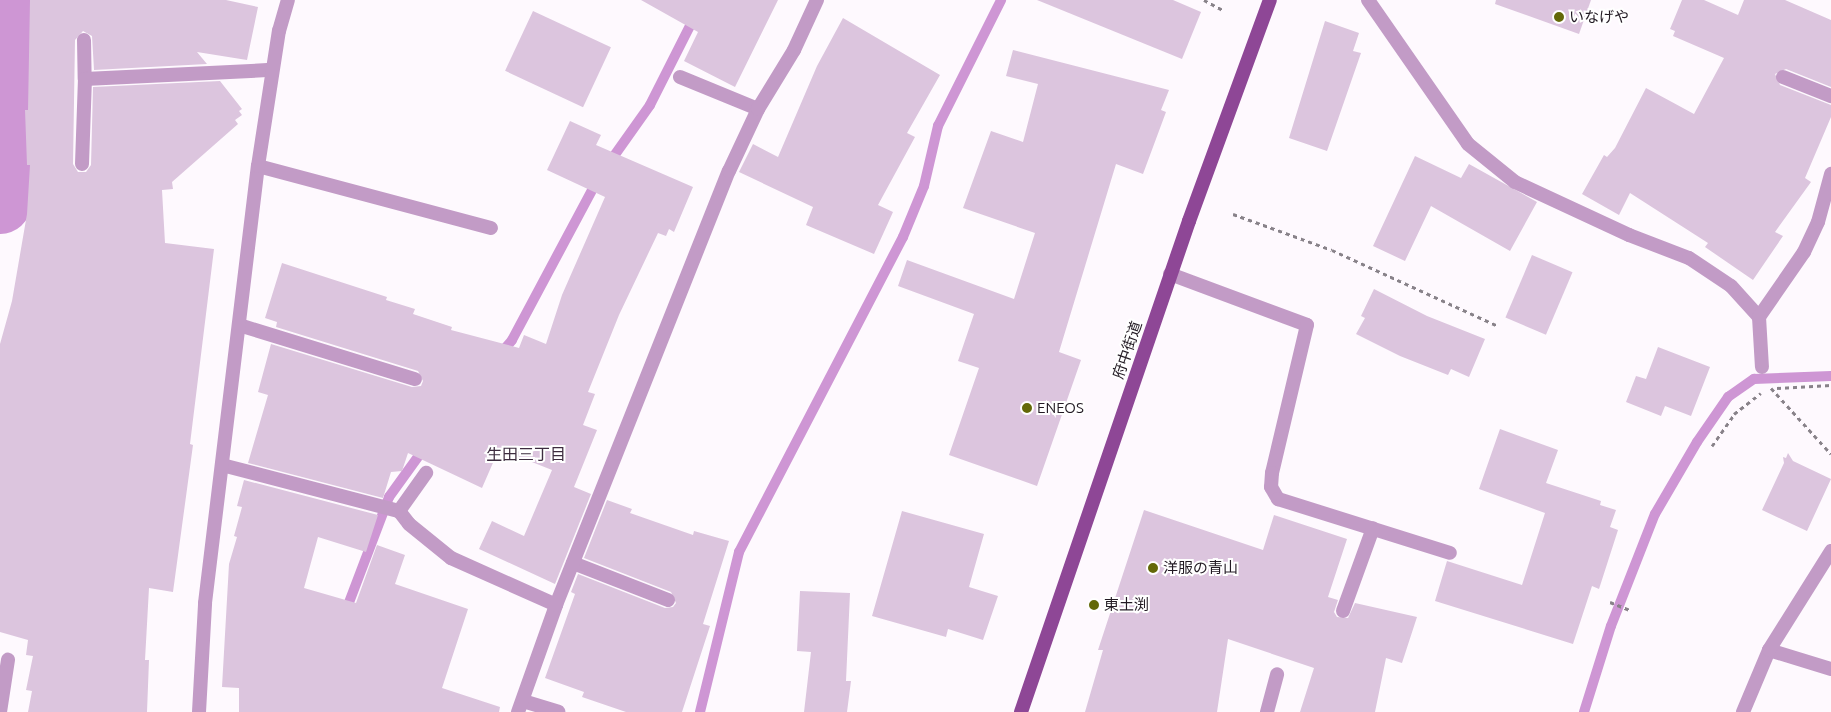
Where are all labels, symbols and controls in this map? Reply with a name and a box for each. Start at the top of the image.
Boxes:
place label: いなげや [1569,8,1629,26]
marker: いなげや [1553,11,1565,23]
street label: 府中街道 [1109,319,1145,381]
place label: ENEOS [1037,399,1084,417]
marker: ENEOS [1021,402,1033,414]
district label: 生田三丁目 [486,444,566,464]
place label: 洋服の青山 [1163,559,1238,577]
marker: 洋服の青山 [1147,562,1159,574]
place label: 東土渕 [1104,596,1149,614]
marker: 東土渕 [1088,599,1100,611]

